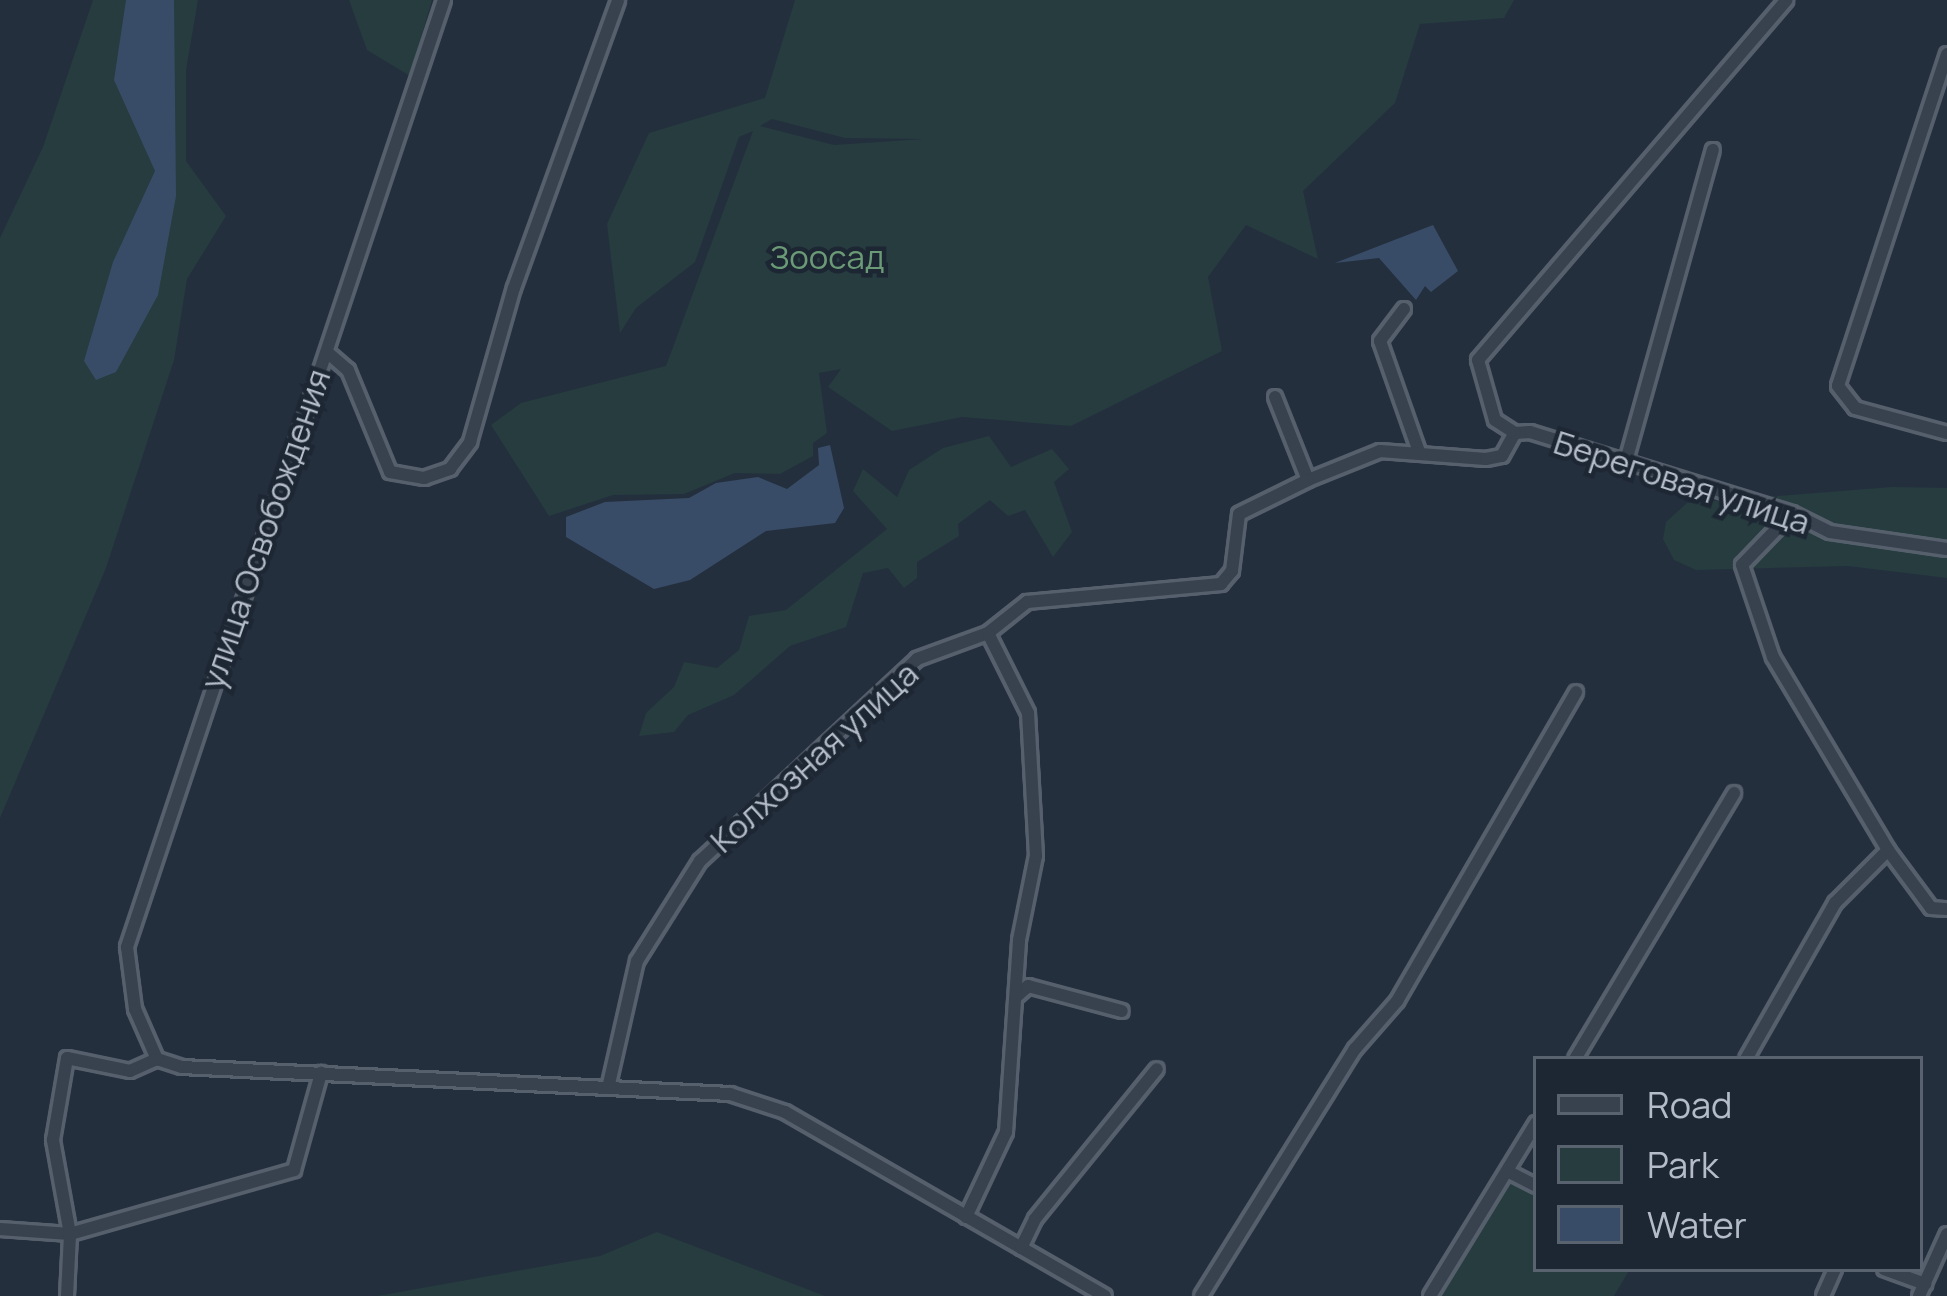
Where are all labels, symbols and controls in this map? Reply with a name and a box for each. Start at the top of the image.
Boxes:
park label: Зоосад [770,237,884,277]
street label: улица Освобождения [192,364,338,694]
street label: Береговая улица [1549,422,1815,542]
street label: Колхозная улица [702,654,926,860]
legend [1533,1056,1923,1272]
text: Road [1647,1080,1732,1129]
text: Park [1647,1140,1719,1189]
text: Water [1647,1200,1747,1249]

